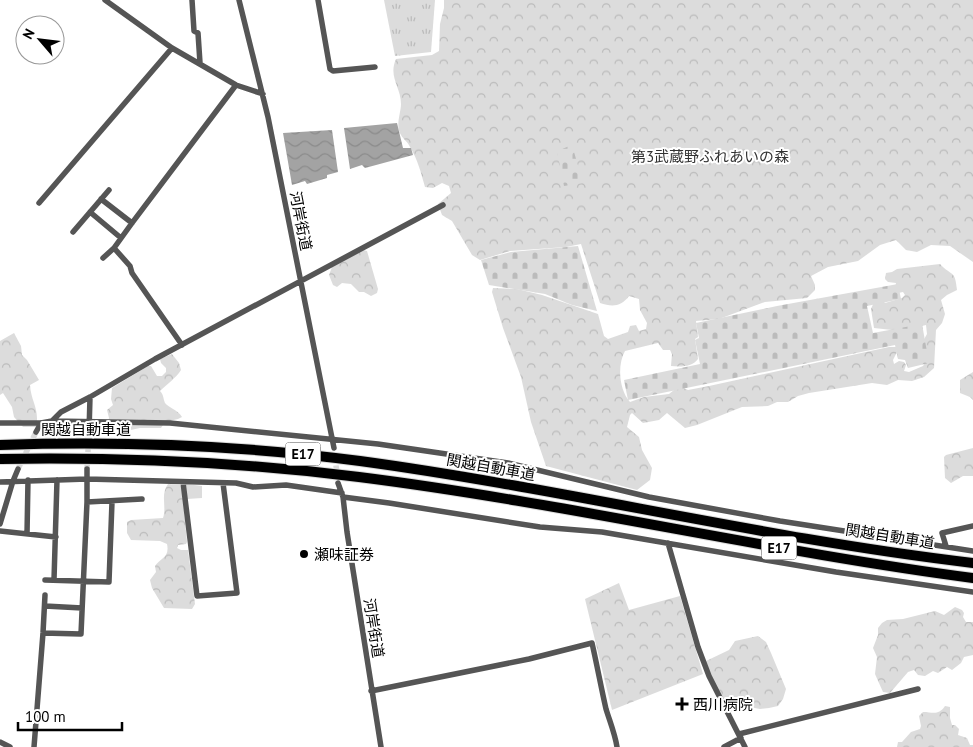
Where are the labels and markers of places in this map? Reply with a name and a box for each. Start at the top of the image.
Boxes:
place label: 瀬味証券 [314,545,374,564]
marker: 瀬味証券 [298,548,310,560]
place label: 西川病院 [693,695,753,714]
marker: 西川病院 [675,697,689,711]

